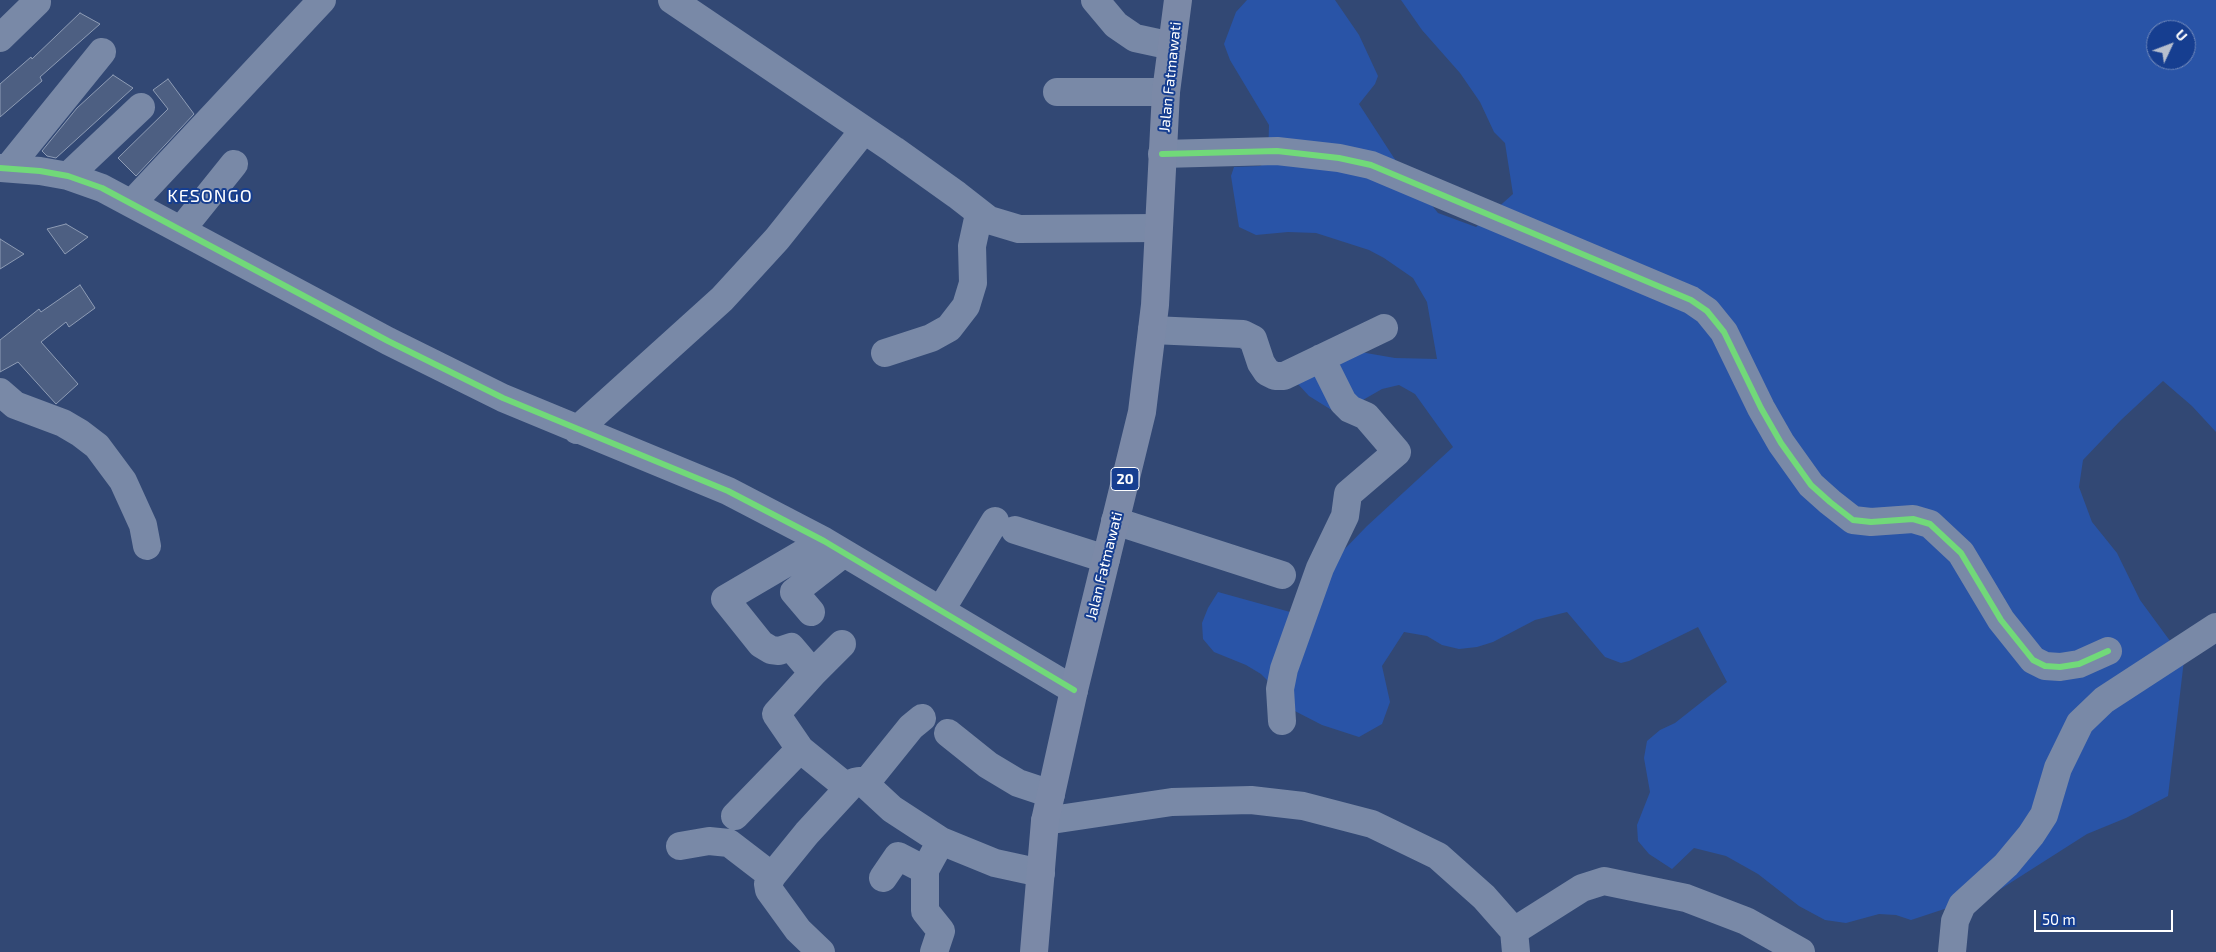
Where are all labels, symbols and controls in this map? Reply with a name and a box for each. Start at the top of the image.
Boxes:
north arrow [2146,20,2196,70]
street label: Jalan Fatmawati [1155,21,1185,133]
text: U [2172,26,2191,44]
district label: KESONGO [166,185,254,207]
road number: 20 [1111,468,1139,490]
street label: Jalan Fatmawati [1082,510,1126,622]
scale bar [2036,900,2175,932]
text: 50 m [2042,910,2076,928]

